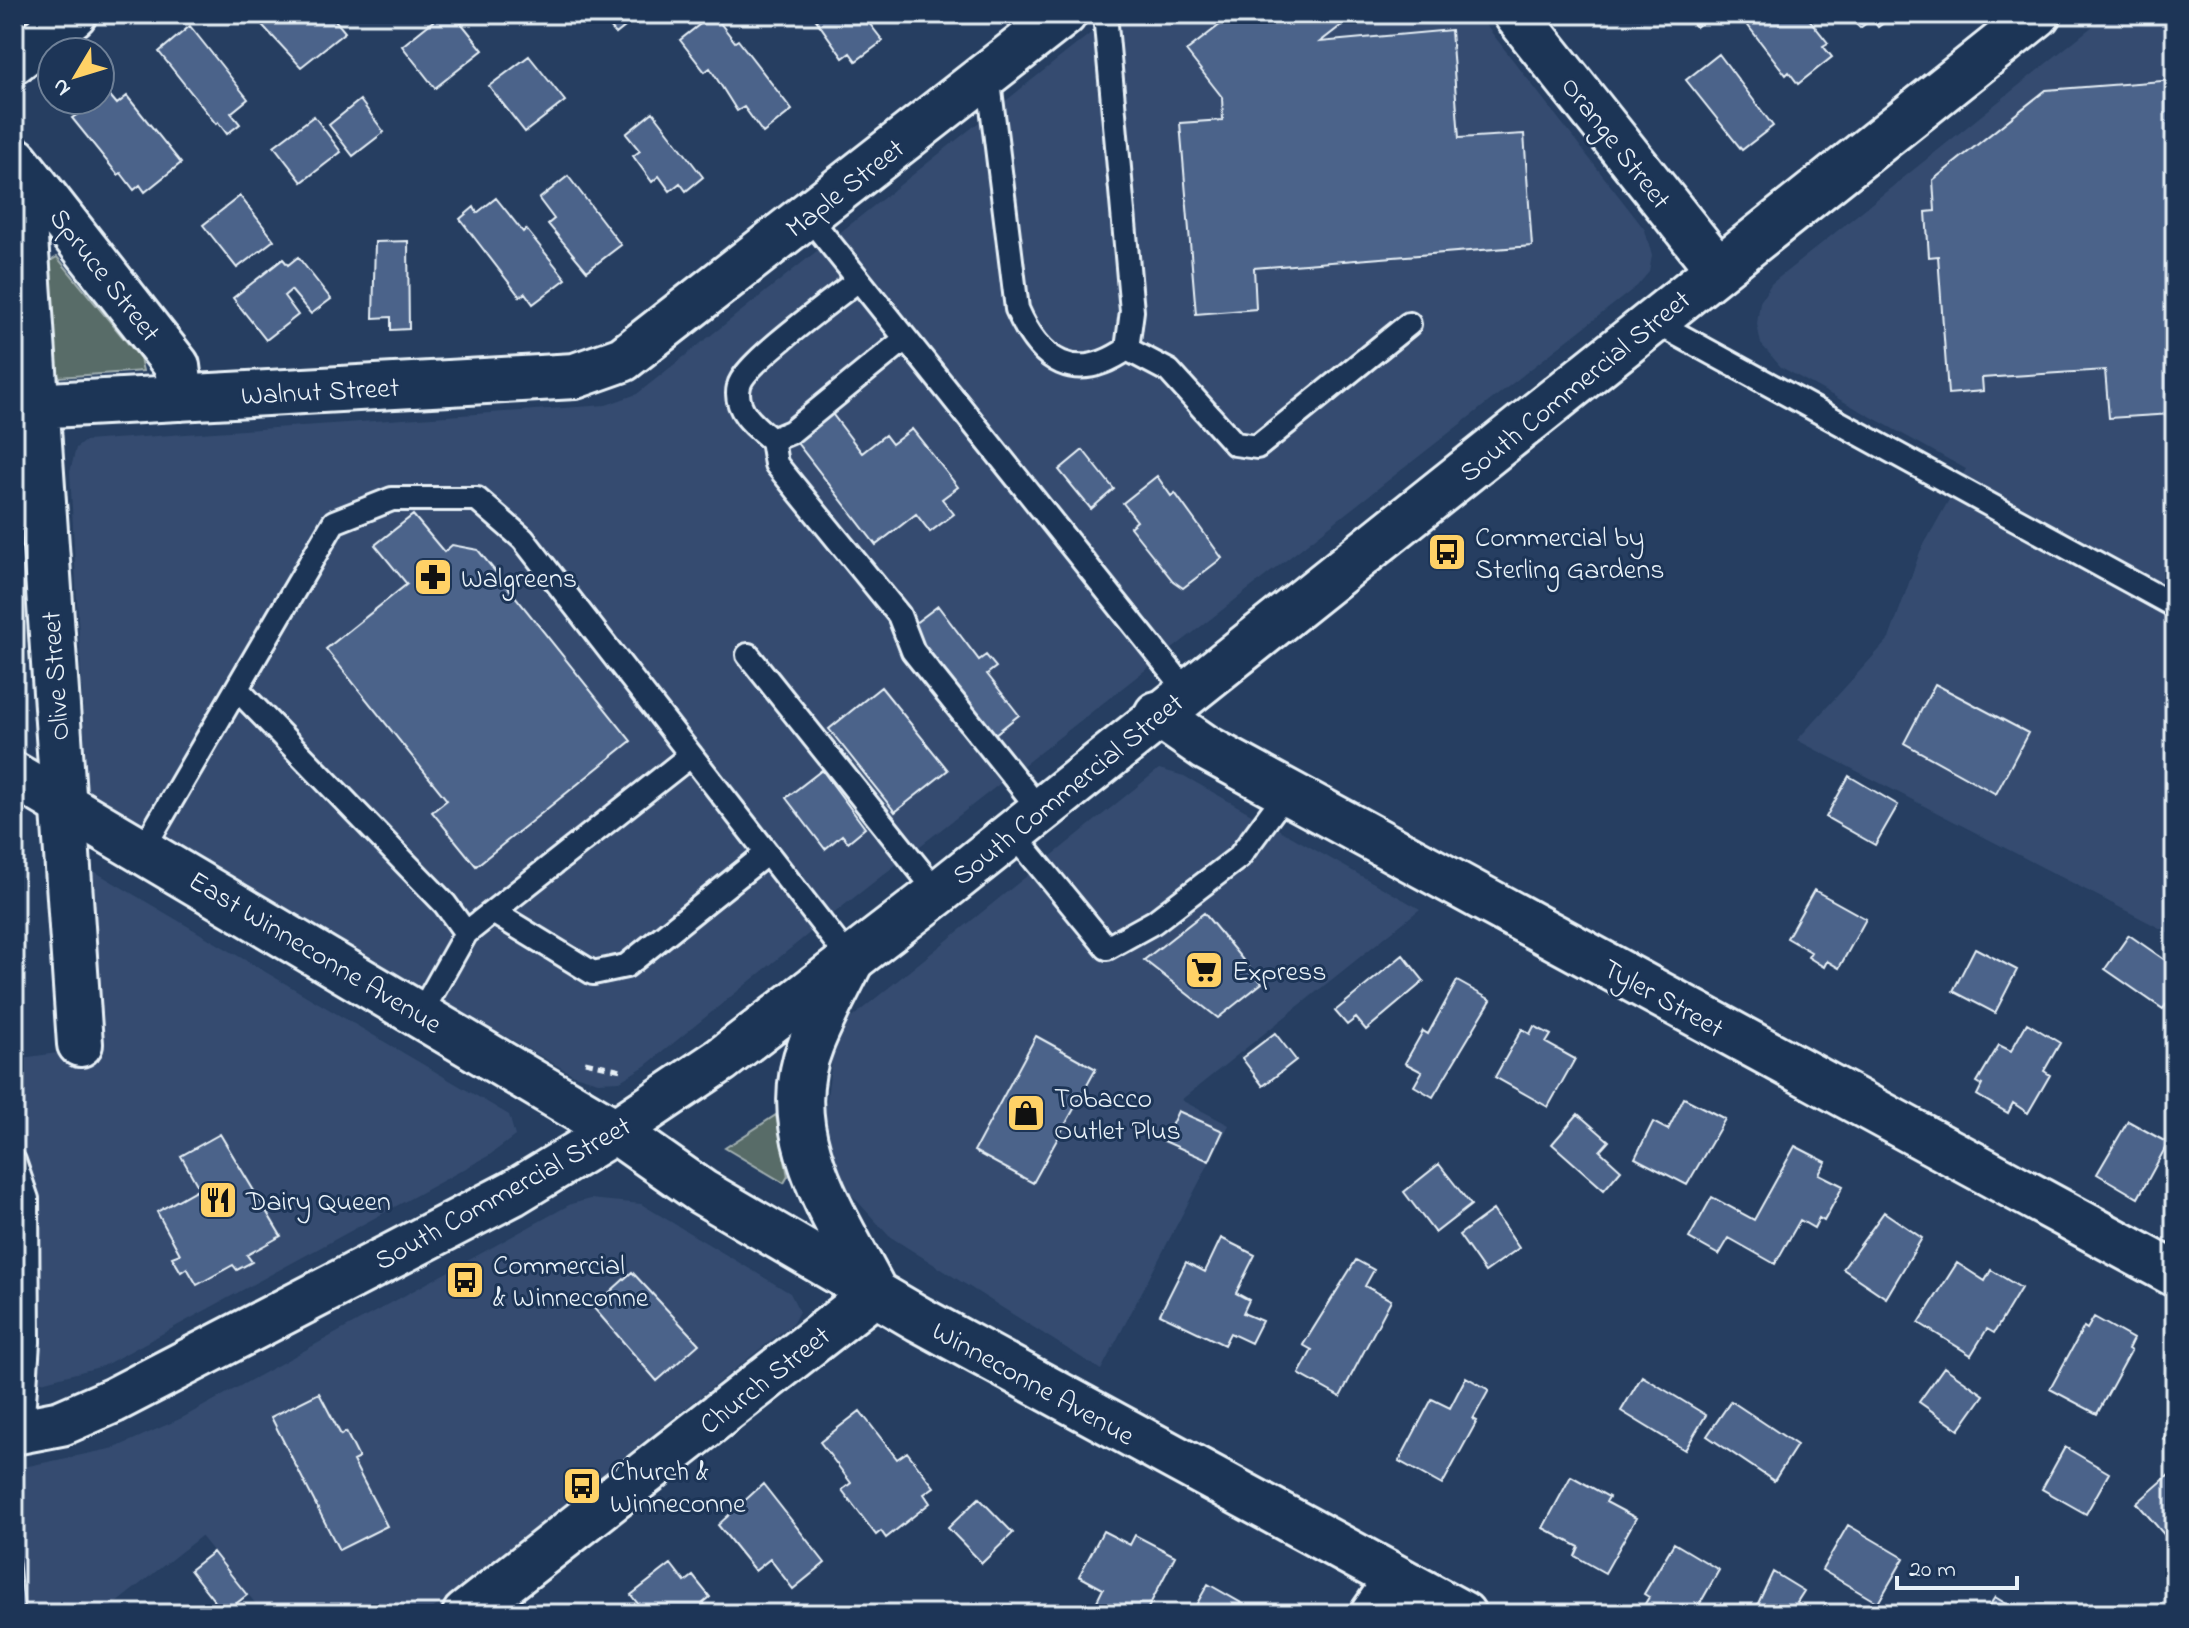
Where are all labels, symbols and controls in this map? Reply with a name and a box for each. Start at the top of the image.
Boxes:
north arrow [36,36,116,116]
street label: Orange Street [1549,69,1679,219]
text: N [45,71,80,102]
street label: Maple Street [778,130,914,249]
street label: Spruce Street [38,200,169,352]
street label: South Commercial Street [1452,281,1701,494]
street label: Walnut Street [240,369,400,418]
place label: Commercial by Sterling Gardens [1475,519,1664,592]
bus stop icon: Commercial by Sterling Gardens [1426,531,1468,573]
pharmacy icon: Walgreens [412,556,454,598]
place label: Walgreens [461,560,577,601]
street label: Olive Street [33,610,82,742]
street label: South Commercial Street [945,684,1194,897]
street label: East Winneconne Avenue [180,862,449,1046]
supermarket icon: Express [1183,949,1225,991]
street label: Tyler Street [1594,950,1730,1050]
place label: Express [1232,953,1326,994]
place label: Tobacco Outlet Plus [1054,1080,1181,1153]
shop icon: Tobacco Outlet Plus [1005,1092,1047,1134]
street label: South Commercial Street [368,1107,639,1283]
restaurant icon: Dairy Queen [197,1179,239,1221]
place label: Dairy Queen [245,1183,391,1224]
place label: Commercial & Winneconne [493,1247,649,1320]
bus stop icon: Commercial & Winneconne [444,1259,486,1301]
street label: Winneconne Avenue [923,1312,1142,1458]
street label: Church Street [692,1317,840,1446]
place label: Church & Winneconne [610,1453,746,1526]
bus stop icon: Church & Winneconne [561,1465,603,1507]
scale bar [1897,1540,2017,1590]
text: 20 m [1909,1553,1956,1588]

